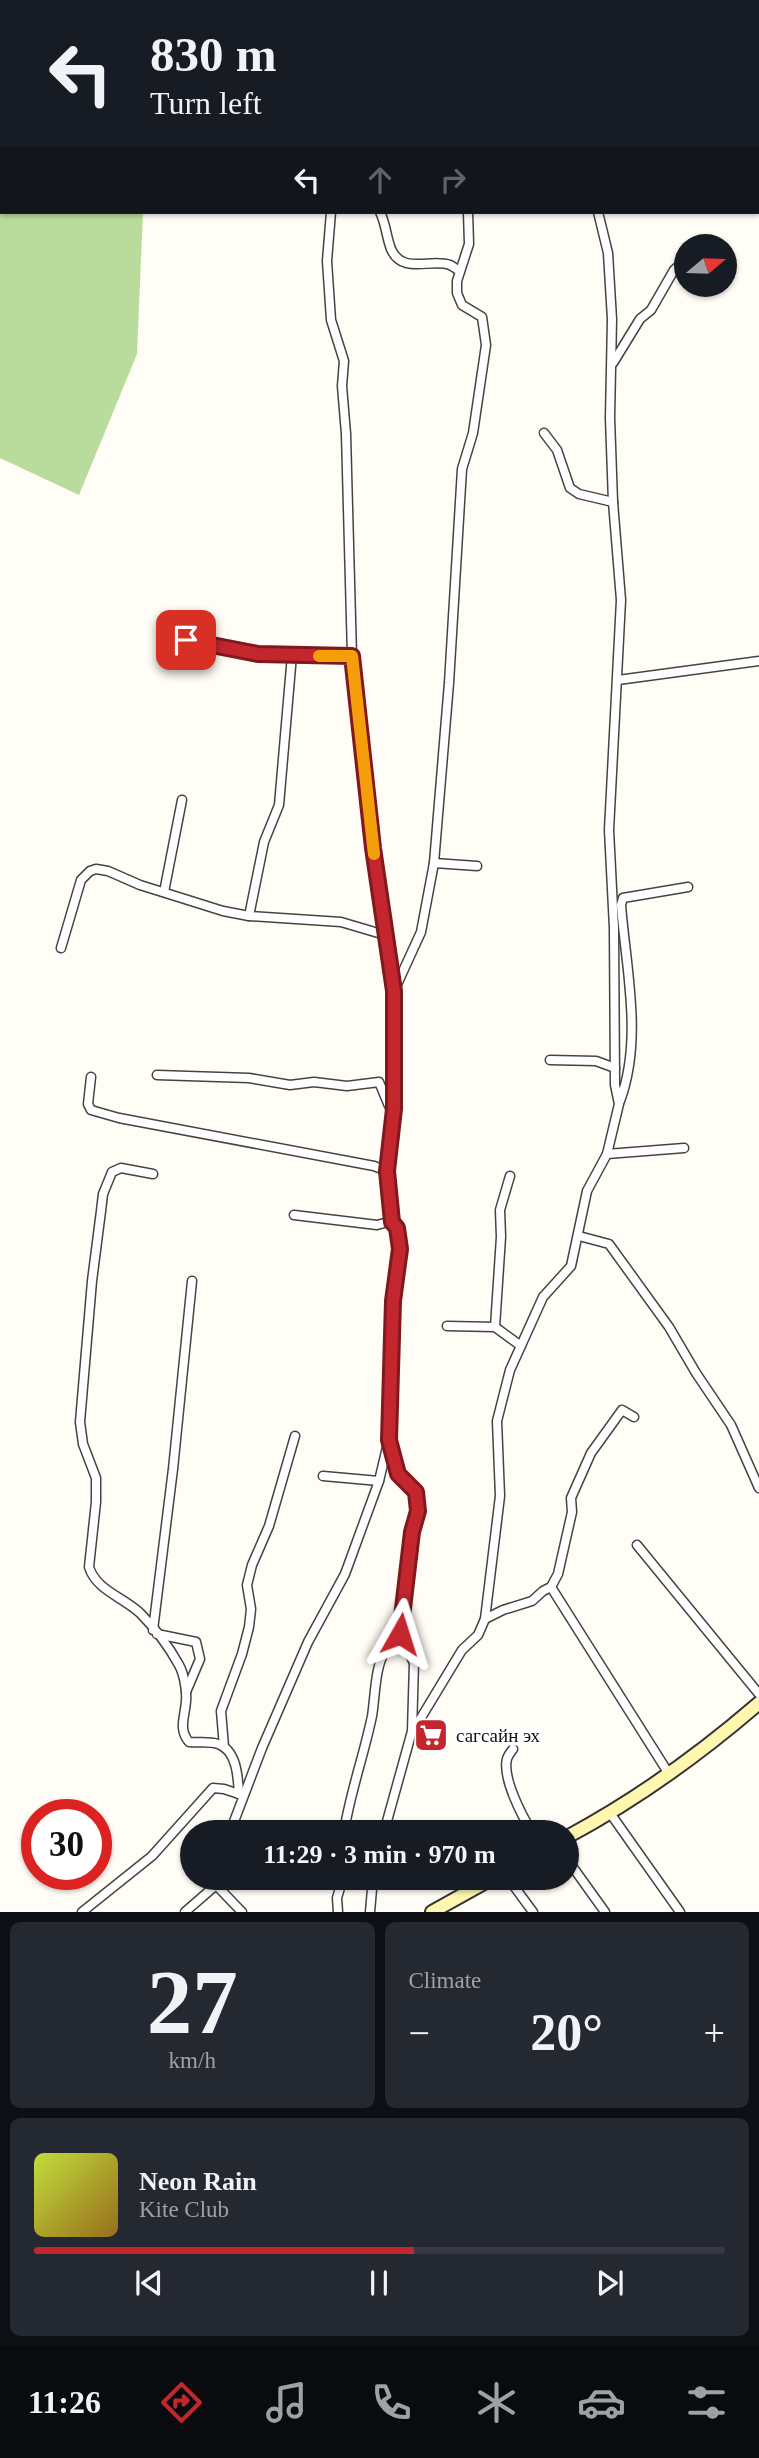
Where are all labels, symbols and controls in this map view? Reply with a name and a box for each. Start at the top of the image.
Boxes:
text: 830 m [150,27,277,82]
icon: left [35,28,126,119]
text: Turn left [150,85,262,121]
icon: left [288,161,326,199]
icon: ahead [361,161,399,199]
icon: right [434,161,472,199]
north arrow [674,234,737,298]
map controls [674,234,737,297]
pin [156,610,216,670]
icon: arrive [167,621,205,659]
position arrow [363,1597,437,1671]
supermarket icon: сагсайн эх [412,1716,450,1754]
place label: сагсайн эх [456,1725,540,1746]
speed limit sign: 30 [21,1799,112,1890]
text: 11:29 · 3 min · 970 m [263,1840,496,1869]
text: 27 [147,1952,238,2053]
text: Climate [409,1968,481,1993]
text: 20° [530,2004,603,2061]
text: − [409,2012,430,2054]
text: + [704,2012,725,2054]
text: km/h [169,2048,216,2073]
text: Neon Rain [139,2167,257,2196]
text: Kite Club [139,2197,229,2222]
icon: previous [130,2264,168,2302]
icon: pause [360,2264,398,2302]
icon: next [591,2264,629,2302]
icon: directions [157,2378,206,2427]
icon: music [262,2378,311,2427]
icon: phone [367,2378,416,2427]
icon: climate [472,2378,521,2427]
icon: car [577,2378,626,2427]
icon: filters [682,2378,731,2427]
text: 11:26 [28,2384,101,2420]

